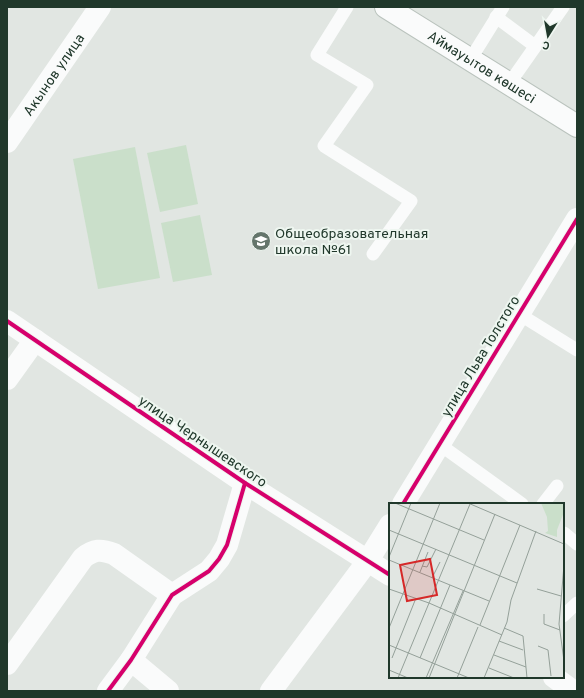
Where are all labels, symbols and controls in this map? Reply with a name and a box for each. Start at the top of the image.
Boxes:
north arrow [528,16,568,56]
street label: Аймауытов көшесі [424,28,538,108]
street label: Акынов улица [20,31,89,120]
text: С [541,37,551,52]
place label: Общеобразовательная школа №61 [275,226,428,259]
school or university icon: Общеобразовательная школа №61 [250,230,272,252]
street label: улица Льва Толстого [438,293,524,420]
street label: улица Чернышевского [135,393,270,492]
inset map [389,503,564,678]

